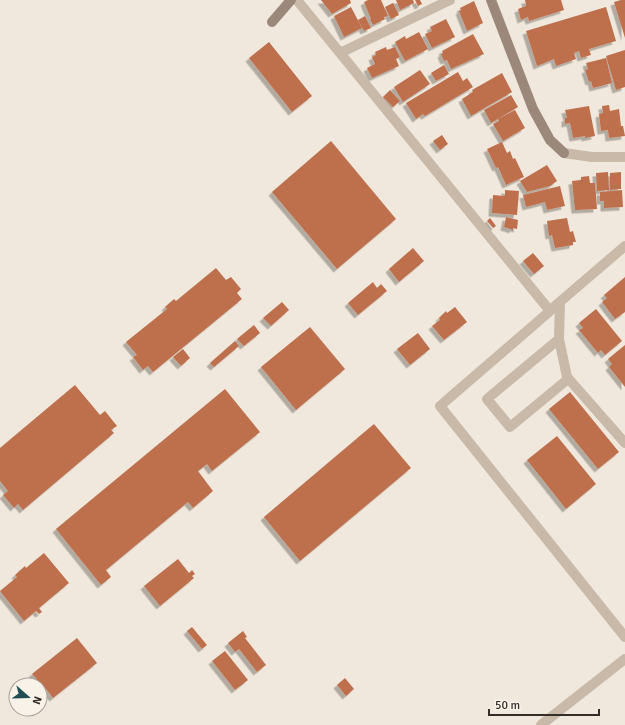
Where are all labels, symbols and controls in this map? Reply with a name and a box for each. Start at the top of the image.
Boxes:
north arrow [8,677,48,717]
scale bar [489,691,599,717]
text: N [30,694,44,706]
text: 50 m [495,698,520,713]

